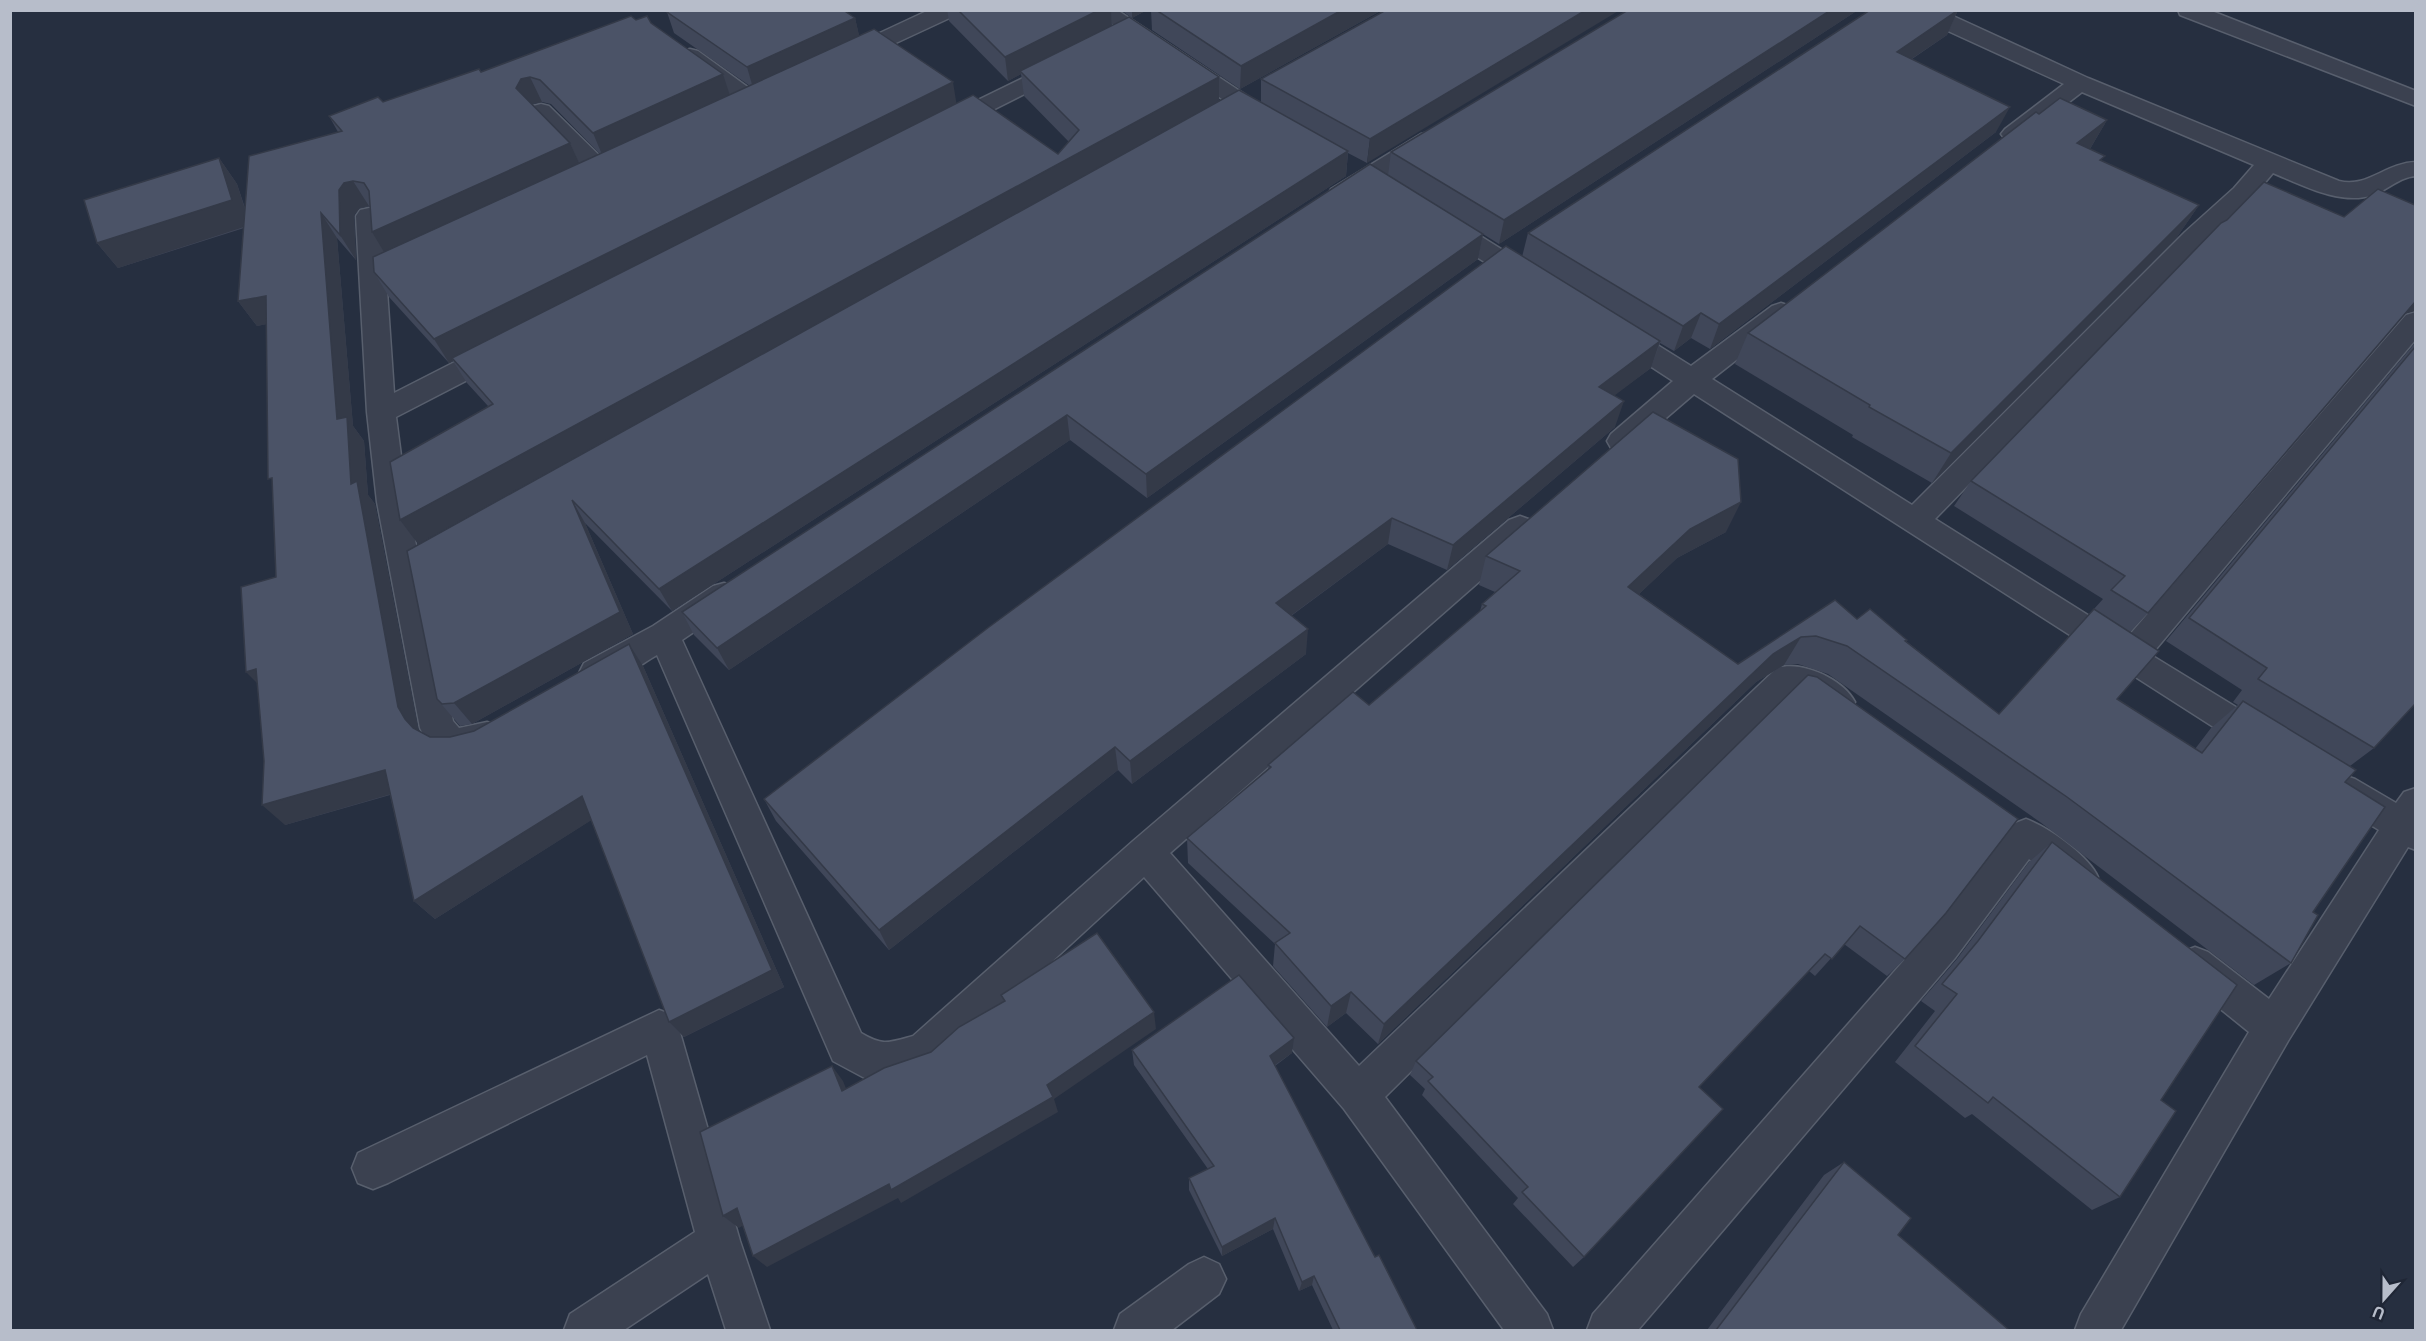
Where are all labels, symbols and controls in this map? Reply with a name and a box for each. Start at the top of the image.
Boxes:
north arrow [2354,1269,2414,1329]
text: U [2370,1302,2388,1323]

